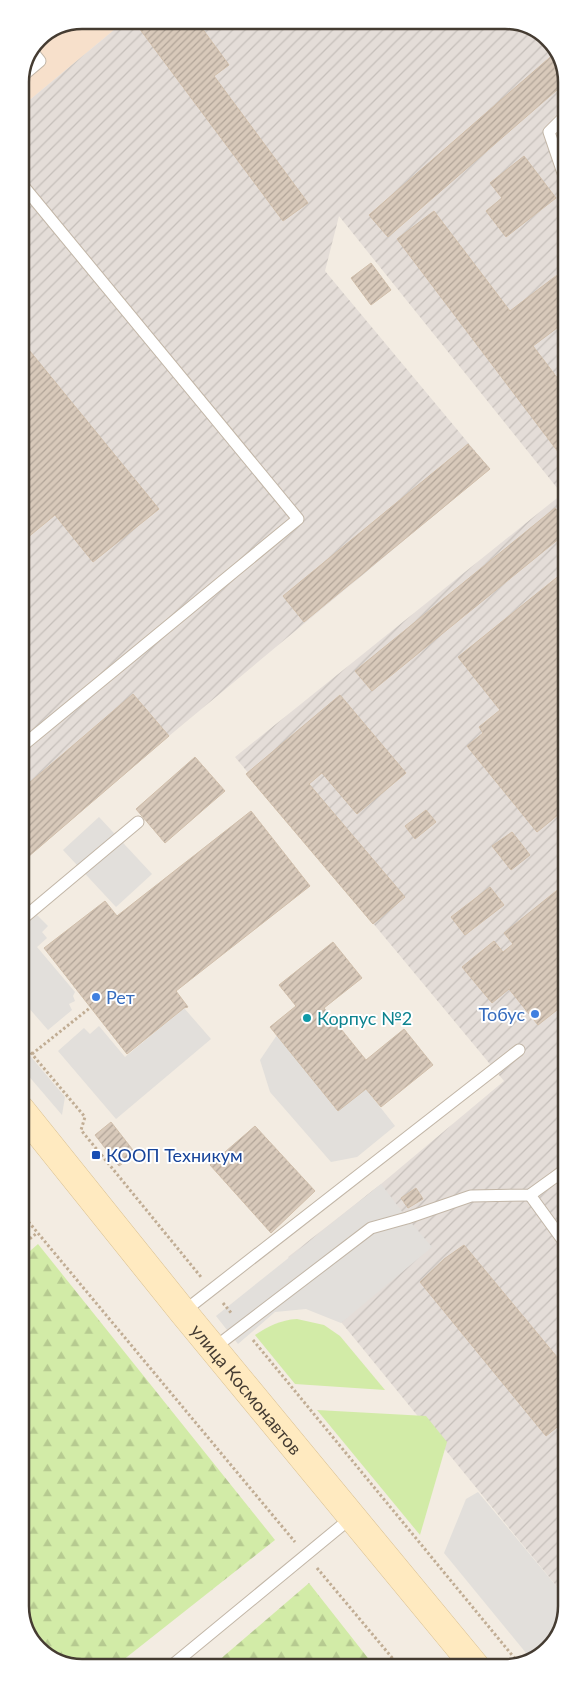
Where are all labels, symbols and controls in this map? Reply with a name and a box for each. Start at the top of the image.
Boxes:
place label: Рет [106,986,135,1008]
marker: Рет [90,991,102,1003]
place label: Тобус [479,1003,525,1025]
place label: Корпус №2 [317,1007,412,1029]
marker: Тобус [529,1008,541,1020]
marker: Корпус №2 [301,1012,313,1024]
place label: КООП Техникум [106,1144,243,1166]
marker: КООП Техникум [90,1149,102,1161]
street label: улица Космонавтов [186,1319,307,1459]

